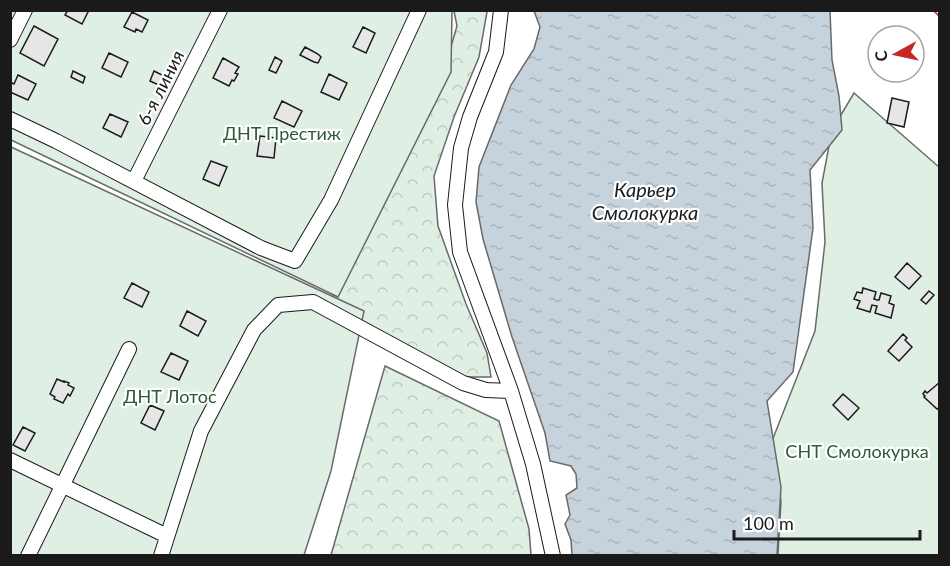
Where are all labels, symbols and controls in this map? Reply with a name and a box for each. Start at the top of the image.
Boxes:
north arrow [866,24,926,84]
street label: 6-я линия [132,47,188,129]
text: С [870,49,891,63]
park label: ДНТ Престиж [223,122,341,144]
water label: Карьер Смолокурка [592,177,698,224]
park label: ДНТ Лотос [123,385,217,407]
park label: СНТ Смолокурка [785,440,929,462]
scale bar [734,503,920,541]
text: 100 m [743,512,794,534]

